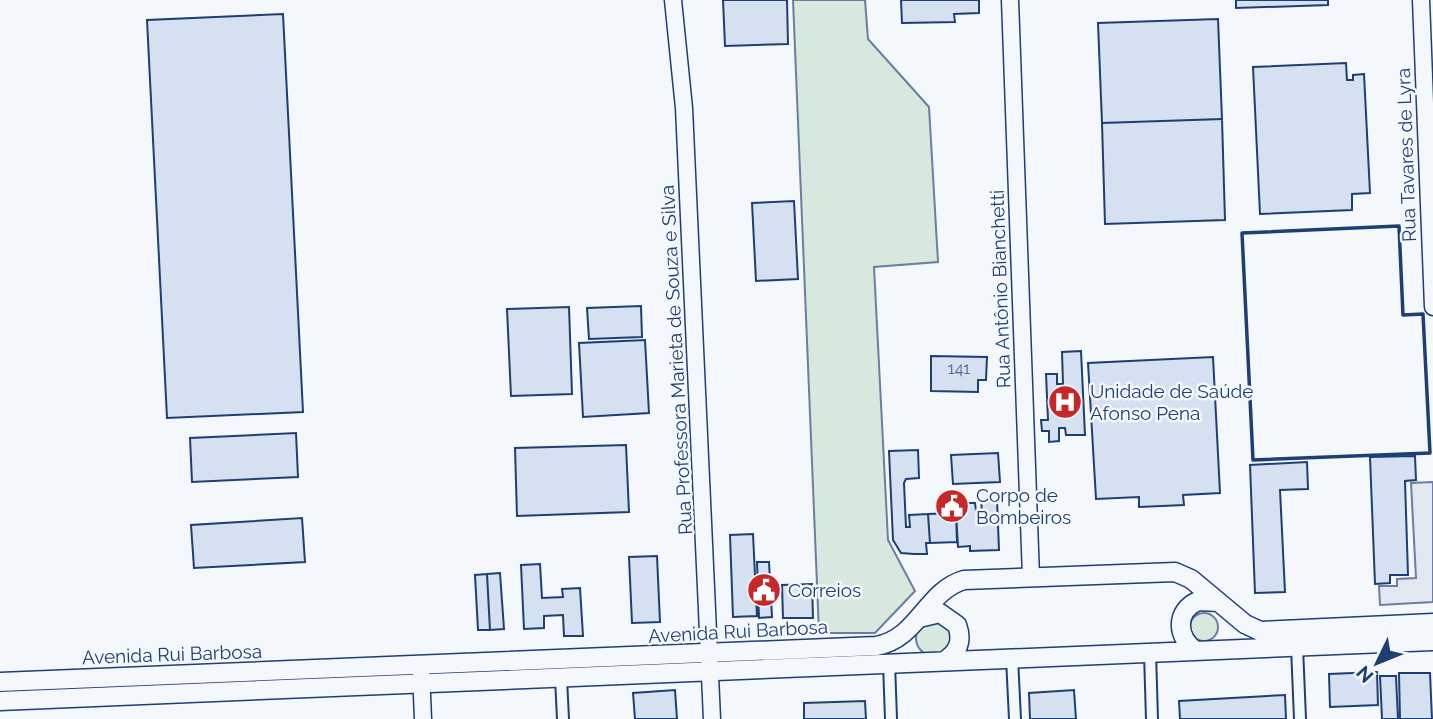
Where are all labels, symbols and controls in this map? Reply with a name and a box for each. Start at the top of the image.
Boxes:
street label: Rua Tavares de Lyra [1392,68,1420,242]
street label: Rua Professora Marieta de Souza e Silva [656,185,696,535]
street label: Rua Antônio Bianchetti [986,189,1014,389]
house number: 141 [948,359,970,378]
place label: Unidade de Saúde Afonso Pena [1090,380,1253,424]
hospital icon: Unidade de Saúde Afonso Pena [1046,383,1084,421]
place label: Corpo de Bombeiros [976,484,1071,528]
public building icon: Corpo de Bombeiros [933,487,971,525]
public building icon: Correios [745,571,783,609]
place label: Correios [788,579,861,601]
street label: Avenida Rui Barbosa [647,615,829,647]
north arrow [1342,628,1412,698]
street label: Avenida Rui Barbosa [82,640,262,668]
text: N [1352,662,1378,687]

